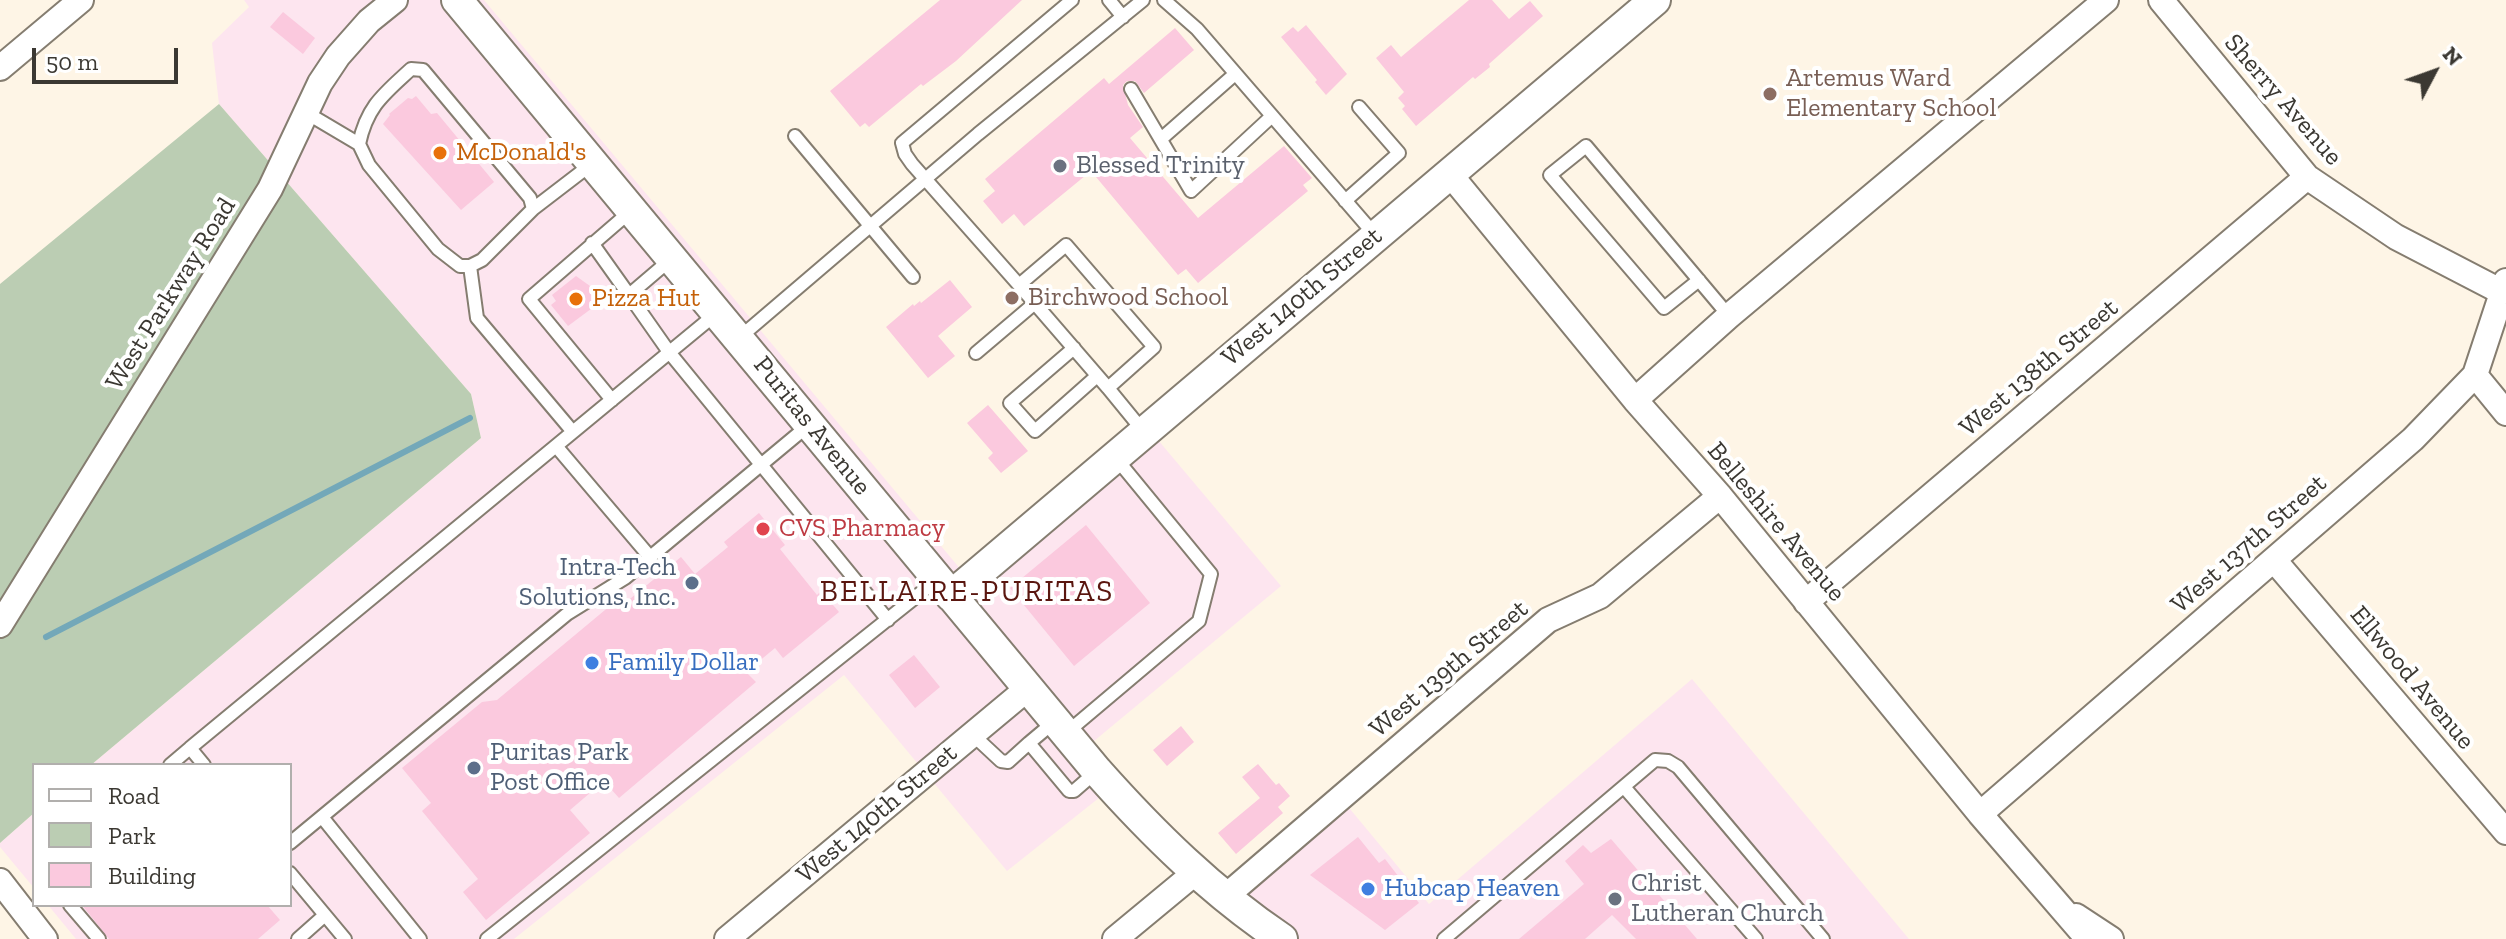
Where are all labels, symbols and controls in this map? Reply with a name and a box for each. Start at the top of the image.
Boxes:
street label: Sherry Avenue [2217,28,2349,172]
scale bar [36,32,182,82]
north arrow [2394,32,2474,112]
text: N [2437,41,2468,71]
text: 50 m [46,47,98,76]
place label: Artemus Ward Elementary School [1786,63,1996,124]
marker: Artemus Ward Elementary School [1761,85,1779,103]
place label: McDonald's [456,137,586,169]
marker: McDonald's [431,144,449,162]
place label: Blessed Trinity [1076,150,1245,182]
marker: Blessed Trinity [1051,157,1069,175]
street label: West Parkway Road [99,192,243,396]
street label: West 140th Street [1215,221,1389,373]
place label: Birchwood School [1028,282,1228,314]
place label: Pizza Hut [592,283,700,315]
marker: Birchwood School [1003,289,1021,307]
marker: Pizza Hut [567,290,585,308]
street label: West 138th Street [1953,293,2125,443]
street label: Puritas Avenue [747,350,877,502]
street label: Belleshire Avenue [1700,436,1852,608]
street label: West 137th Street [2165,468,2333,620]
place label: CVS Pharmacy [779,513,945,545]
marker: CVS Pharmacy [754,520,772,538]
place label: Intra-Tech Solutions, Inc. [519,552,676,614]
marker: Intra-Tech Solutions, Inc. [683,574,701,592]
district label: BELLAIRE-PURITAS [820,574,1114,610]
street label: West 139th Street [1363,594,1535,744]
street label: Ellwood Avenue [2343,600,2481,756]
place label: Family Dollar [608,647,759,679]
marker: Family Dollar [583,654,601,672]
place label: Puritas Park Post Office [490,737,629,798]
street label: West 140th Street [790,738,964,890]
marker: Puritas Park Post Office [465,759,483,777]
legend [32,763,292,907]
text: Road [108,781,160,810]
text: Park [108,821,156,850]
text: Building [108,861,196,890]
place label: Christ Lutheran Church [1631,868,1824,930]
place label: Hubcap Heaven [1384,873,1560,905]
marker: Hubcap Heaven [1359,880,1377,898]
marker: Christ Lutheran Church [1606,890,1624,908]

